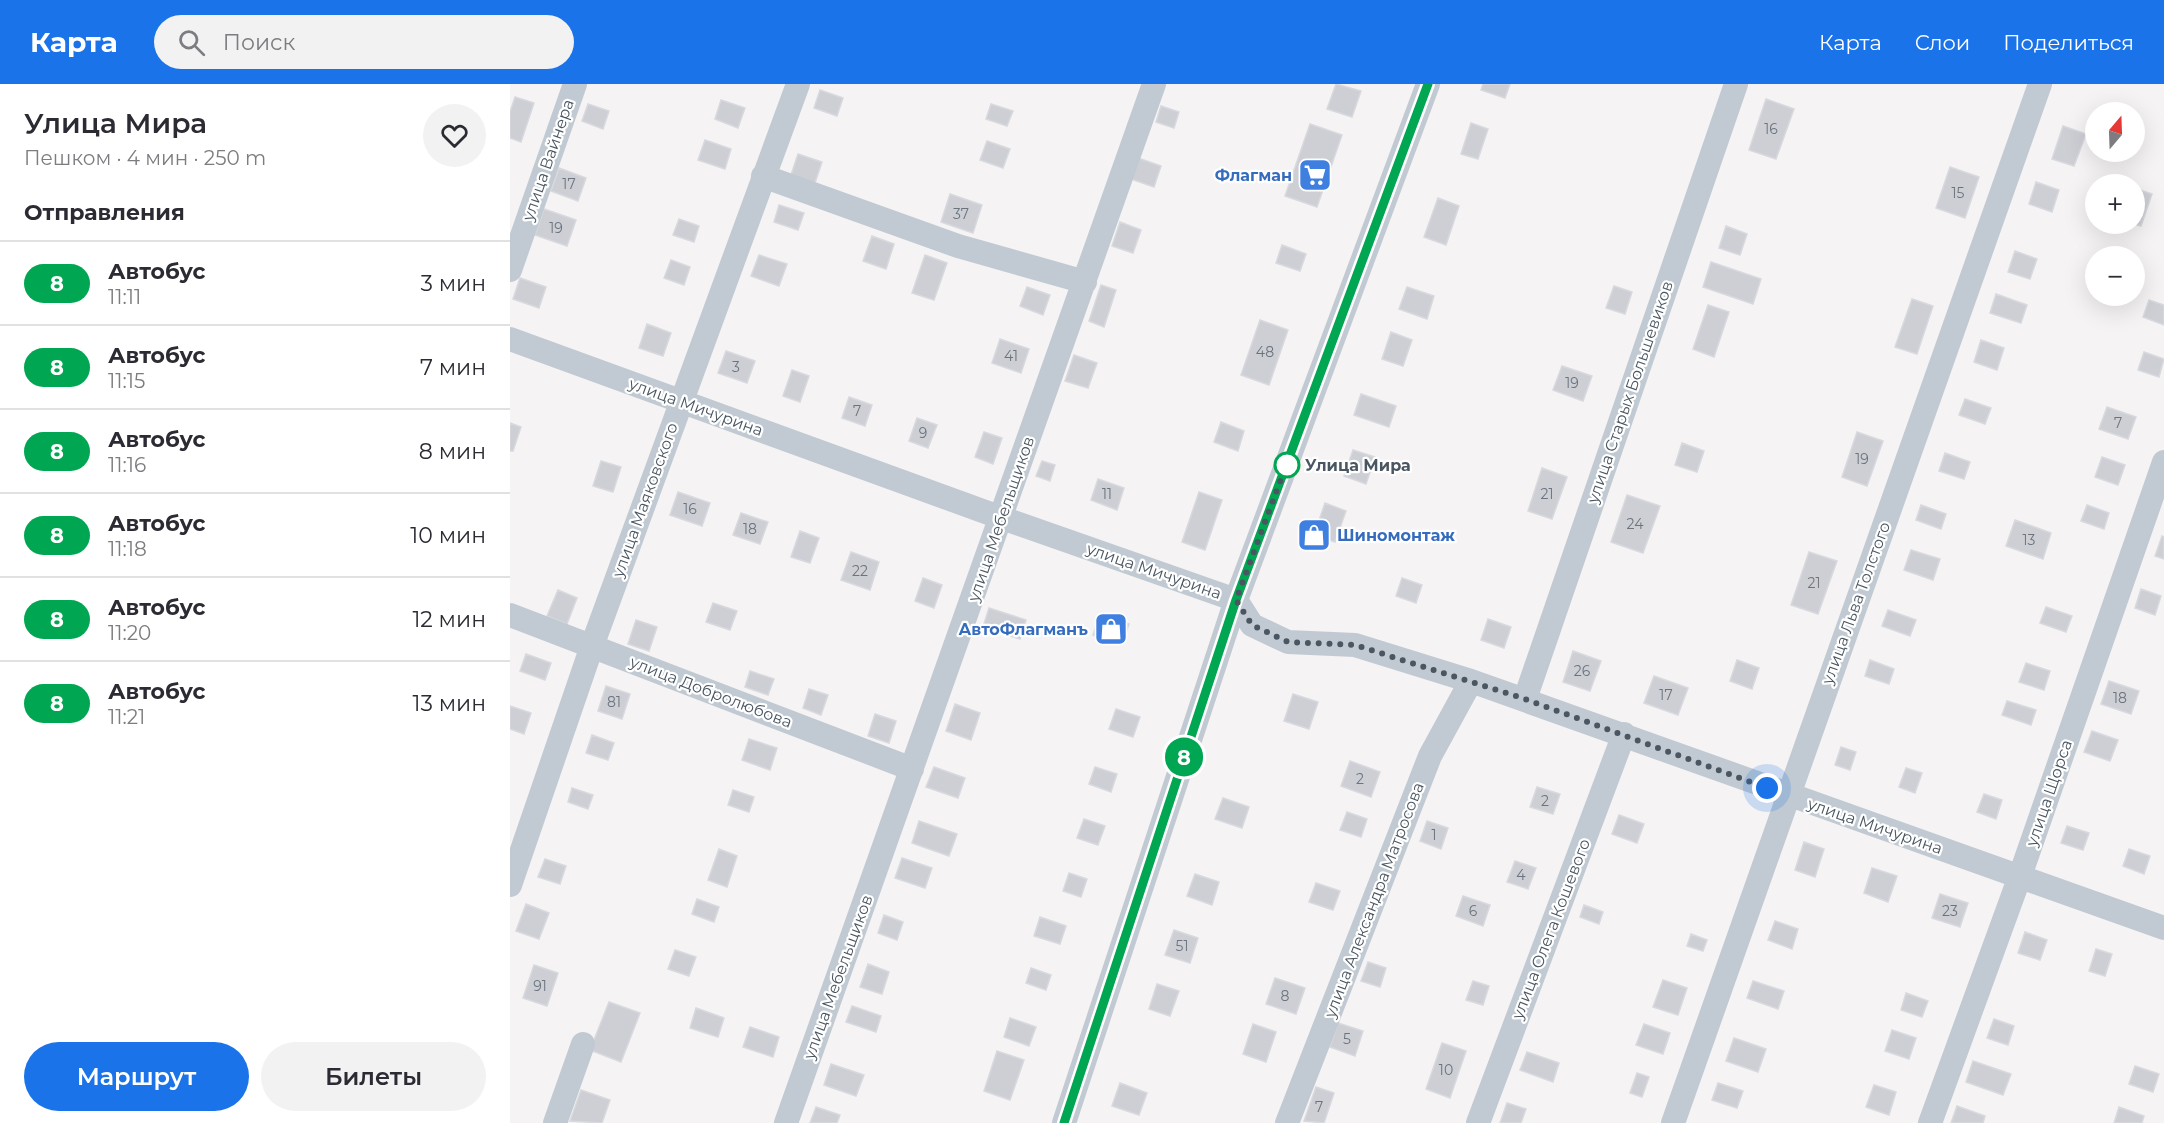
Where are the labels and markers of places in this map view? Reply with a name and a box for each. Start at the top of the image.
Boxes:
supermarket icon: Флагман [1297,157,1333,193]
place label: Флагман [1215,166,1292,185]
marker: Улица Мира [1274,452,1300,478]
place label: Улица Мира [1305,456,1411,475]
shop icon: Шиномонтаж [1296,517,1332,553]
place label: Шиномонтаж [1337,526,1455,545]
shop icon: АвтоФлагманъ [1093,611,1129,647]
place label: АвтоФлагманъ [958,620,1088,639]

